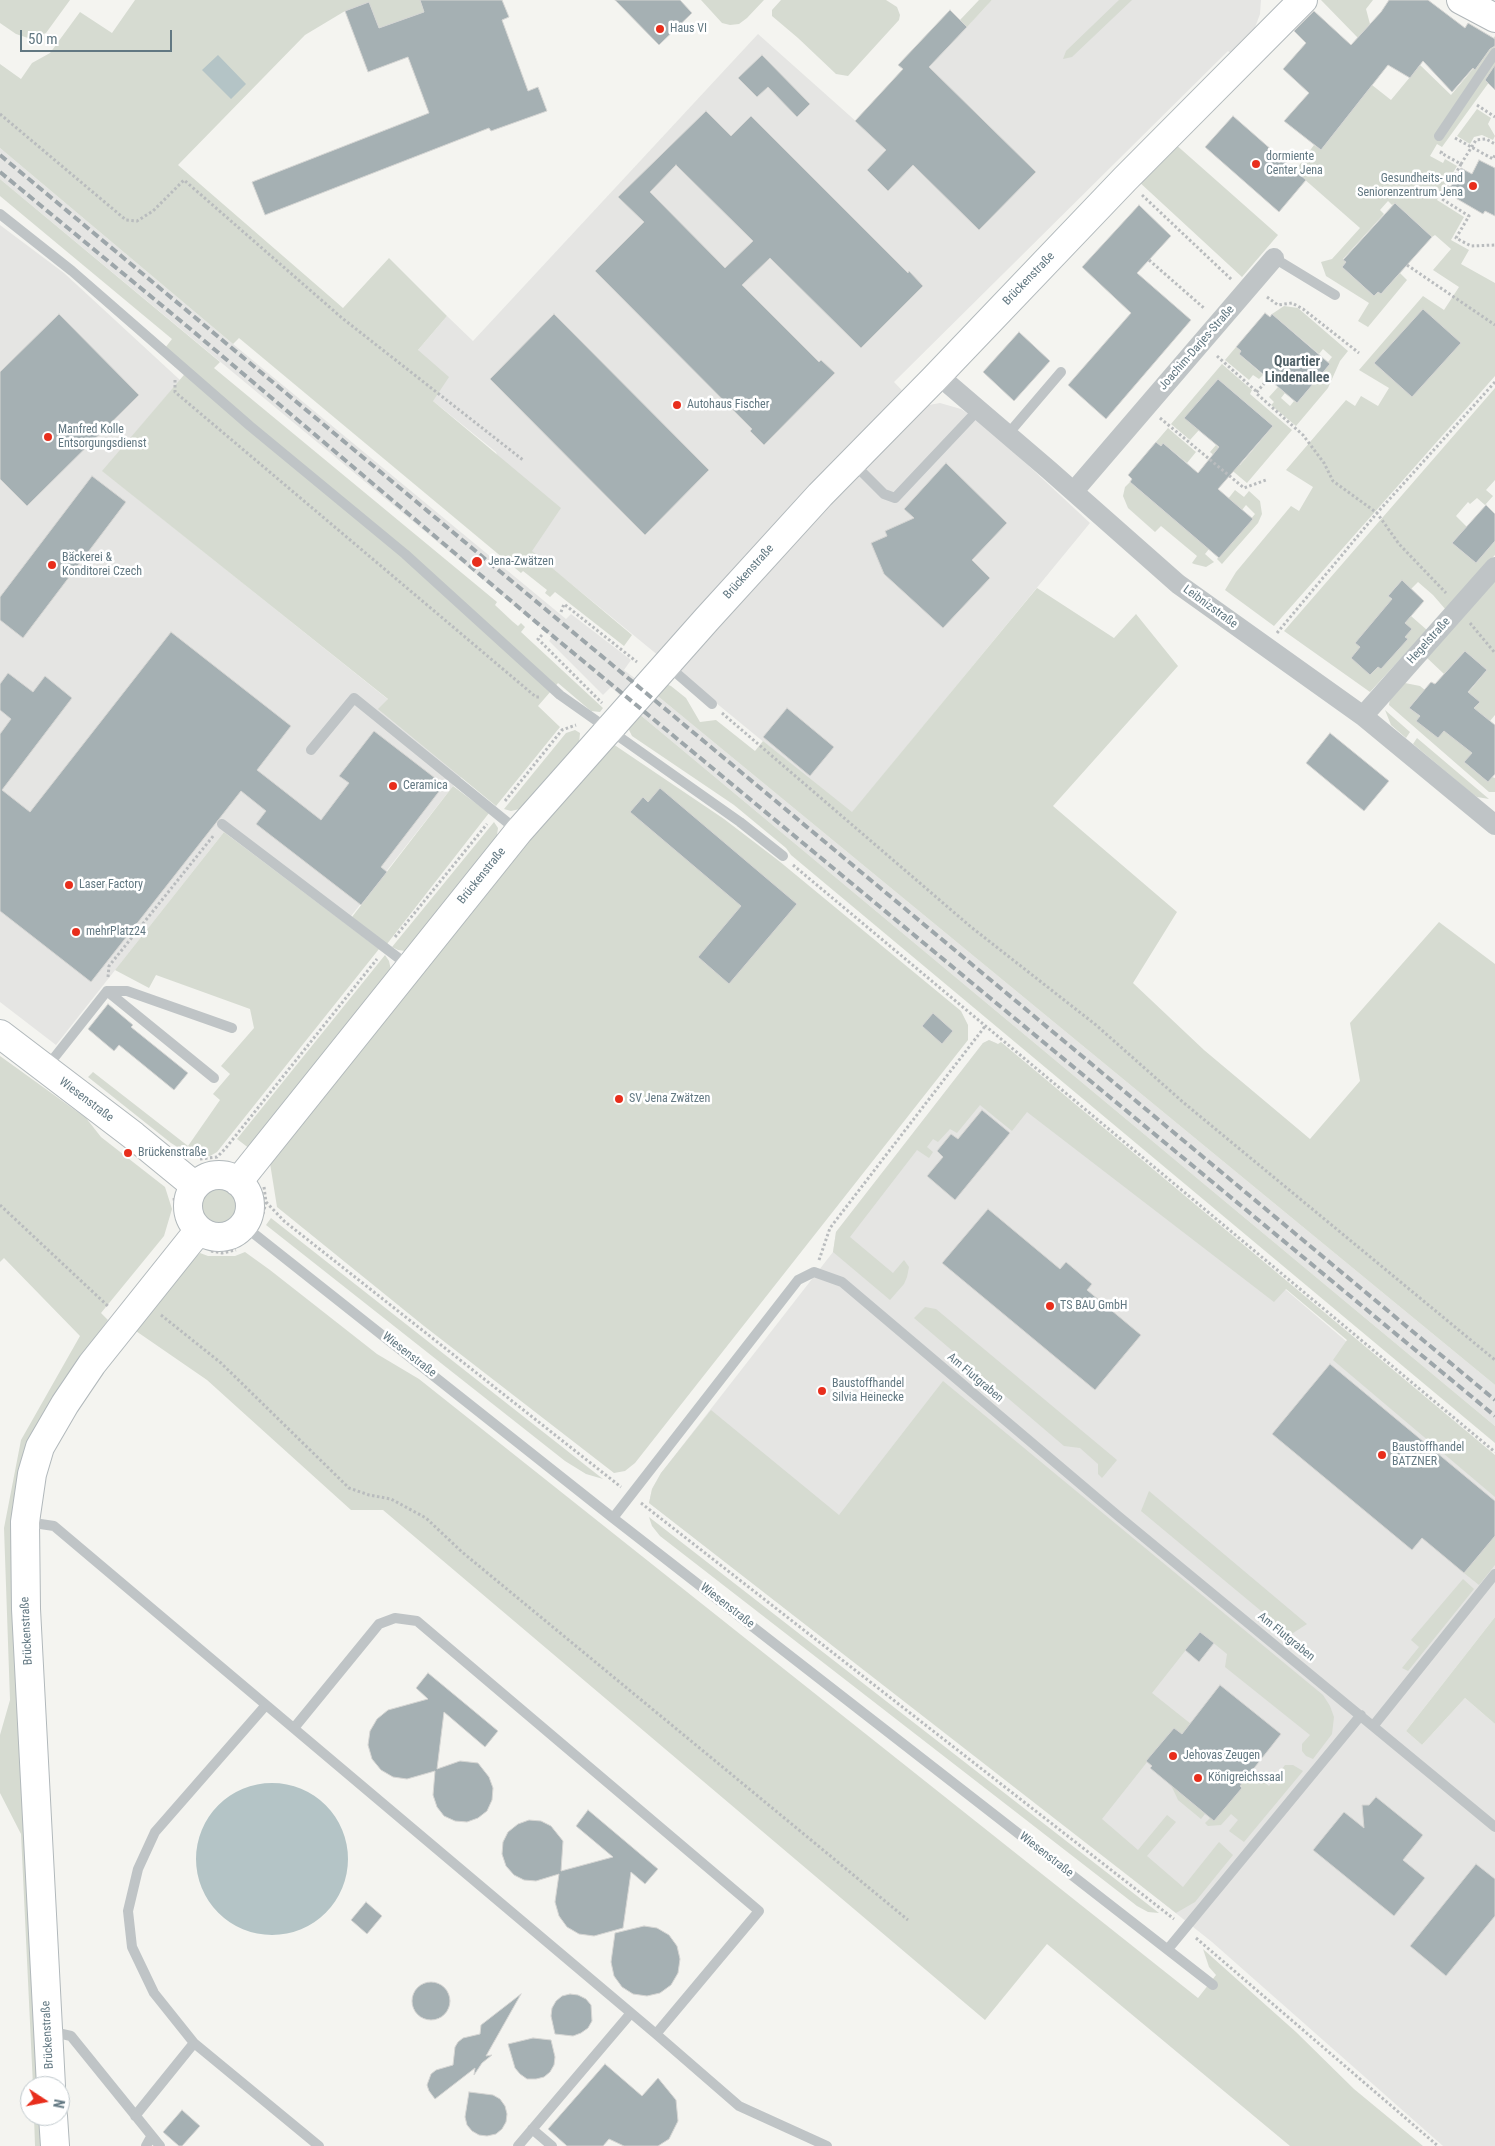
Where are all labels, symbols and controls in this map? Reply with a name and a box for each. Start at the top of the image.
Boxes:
scale bar [22,20,175,52]
place label: Haus VI [670,22,707,36]
marker: Haus VI [654,23,666,35]
text: 50 m [28,30,58,48]
place label: dormiente Center Jena [1266,150,1323,178]
marker: dormiente Center Jena [1250,158,1262,170]
place label: Gesundheits- und Seniorenzentrum Jena [1357,172,1463,200]
marker: Gesundheits- und Seniorenzentrum Jena [1467,180,1479,192]
street label: Brückenstraße [1000,249,1058,309]
street label: Joachim-Darjes-Straße [1156,303,1238,393]
district label: Quartier Lindenallee [1265,354,1329,387]
place label: Autohaus Fischer [687,398,769,412]
marker: Autohaus Fischer [671,399,683,411]
place label: Manfred Kolle Entsorgungsdienst [58,423,146,451]
marker: Manfred Kolle Entsorgungsdienst [42,431,54,443]
street label: Brückenstraße [721,542,777,602]
place label: Bäckerei & Konditorei Czech [62,551,142,579]
marker: Jena-Zwätzen [470,555,484,569]
place label: Jena-Zwätzen [488,555,554,569]
marker: Bäckerei & Konditorei Czech [46,559,58,571]
street label: Leibnizstraße [1180,582,1240,632]
street label: Hegelstraße [1404,615,1454,667]
place label: Ceramica [403,779,448,793]
marker: Ceramica [387,780,399,792]
street label: Brückenstraße [455,845,509,907]
place label: Laser Factory [79,878,143,892]
marker: Laser Factory [63,879,75,891]
place label: mehrPlatz24 [86,925,146,939]
marker: mehrPlatz24 [70,926,82,938]
street label: Wiesenstraße [56,1075,116,1125]
place label: SV Jena Zwätzen [629,1092,710,1106]
marker: SV Jena Zwätzen [613,1093,625,1105]
place label: Brückenstraße [138,1146,206,1160]
marker: Brückenstraße [122,1147,134,1159]
place label: TS BAU GmbH [1060,1299,1127,1313]
marker: TS BAU GmbH [1044,1300,1056,1312]
street label: Wiesenstraße [379,1329,439,1381]
street label: Am Flutgraben [944,1350,1006,1406]
place label: Baustoffhandel Silvia Heinecke [832,1377,904,1405]
marker: Baustoffhandel Silvia Heinecke [816,1385,828,1397]
place label: Baustoffhandel BATZNER [1392,1441,1464,1469]
marker: Baustoffhandel BATZNER [1376,1449,1388,1461]
street label: Wiesenstraße [697,1580,757,1632]
street label: Brückenstraße [18,1596,36,1666]
street label: Am Flutgraben [1255,1610,1317,1664]
place label: Jehovas Zeugen [1183,1749,1260,1763]
marker: Jehovas Zeugen [1167,1750,1179,1762]
place label: Königreichssaal [1208,1771,1283,1785]
marker: Königreichssaal [1192,1772,1204,1784]
street label: Wiesenstraße [1016,1829,1076,1881]
street label: Brückenstraße [39,2000,57,2070]
north arrow [20,2076,70,2126]
text: N [50,2098,67,2109]

